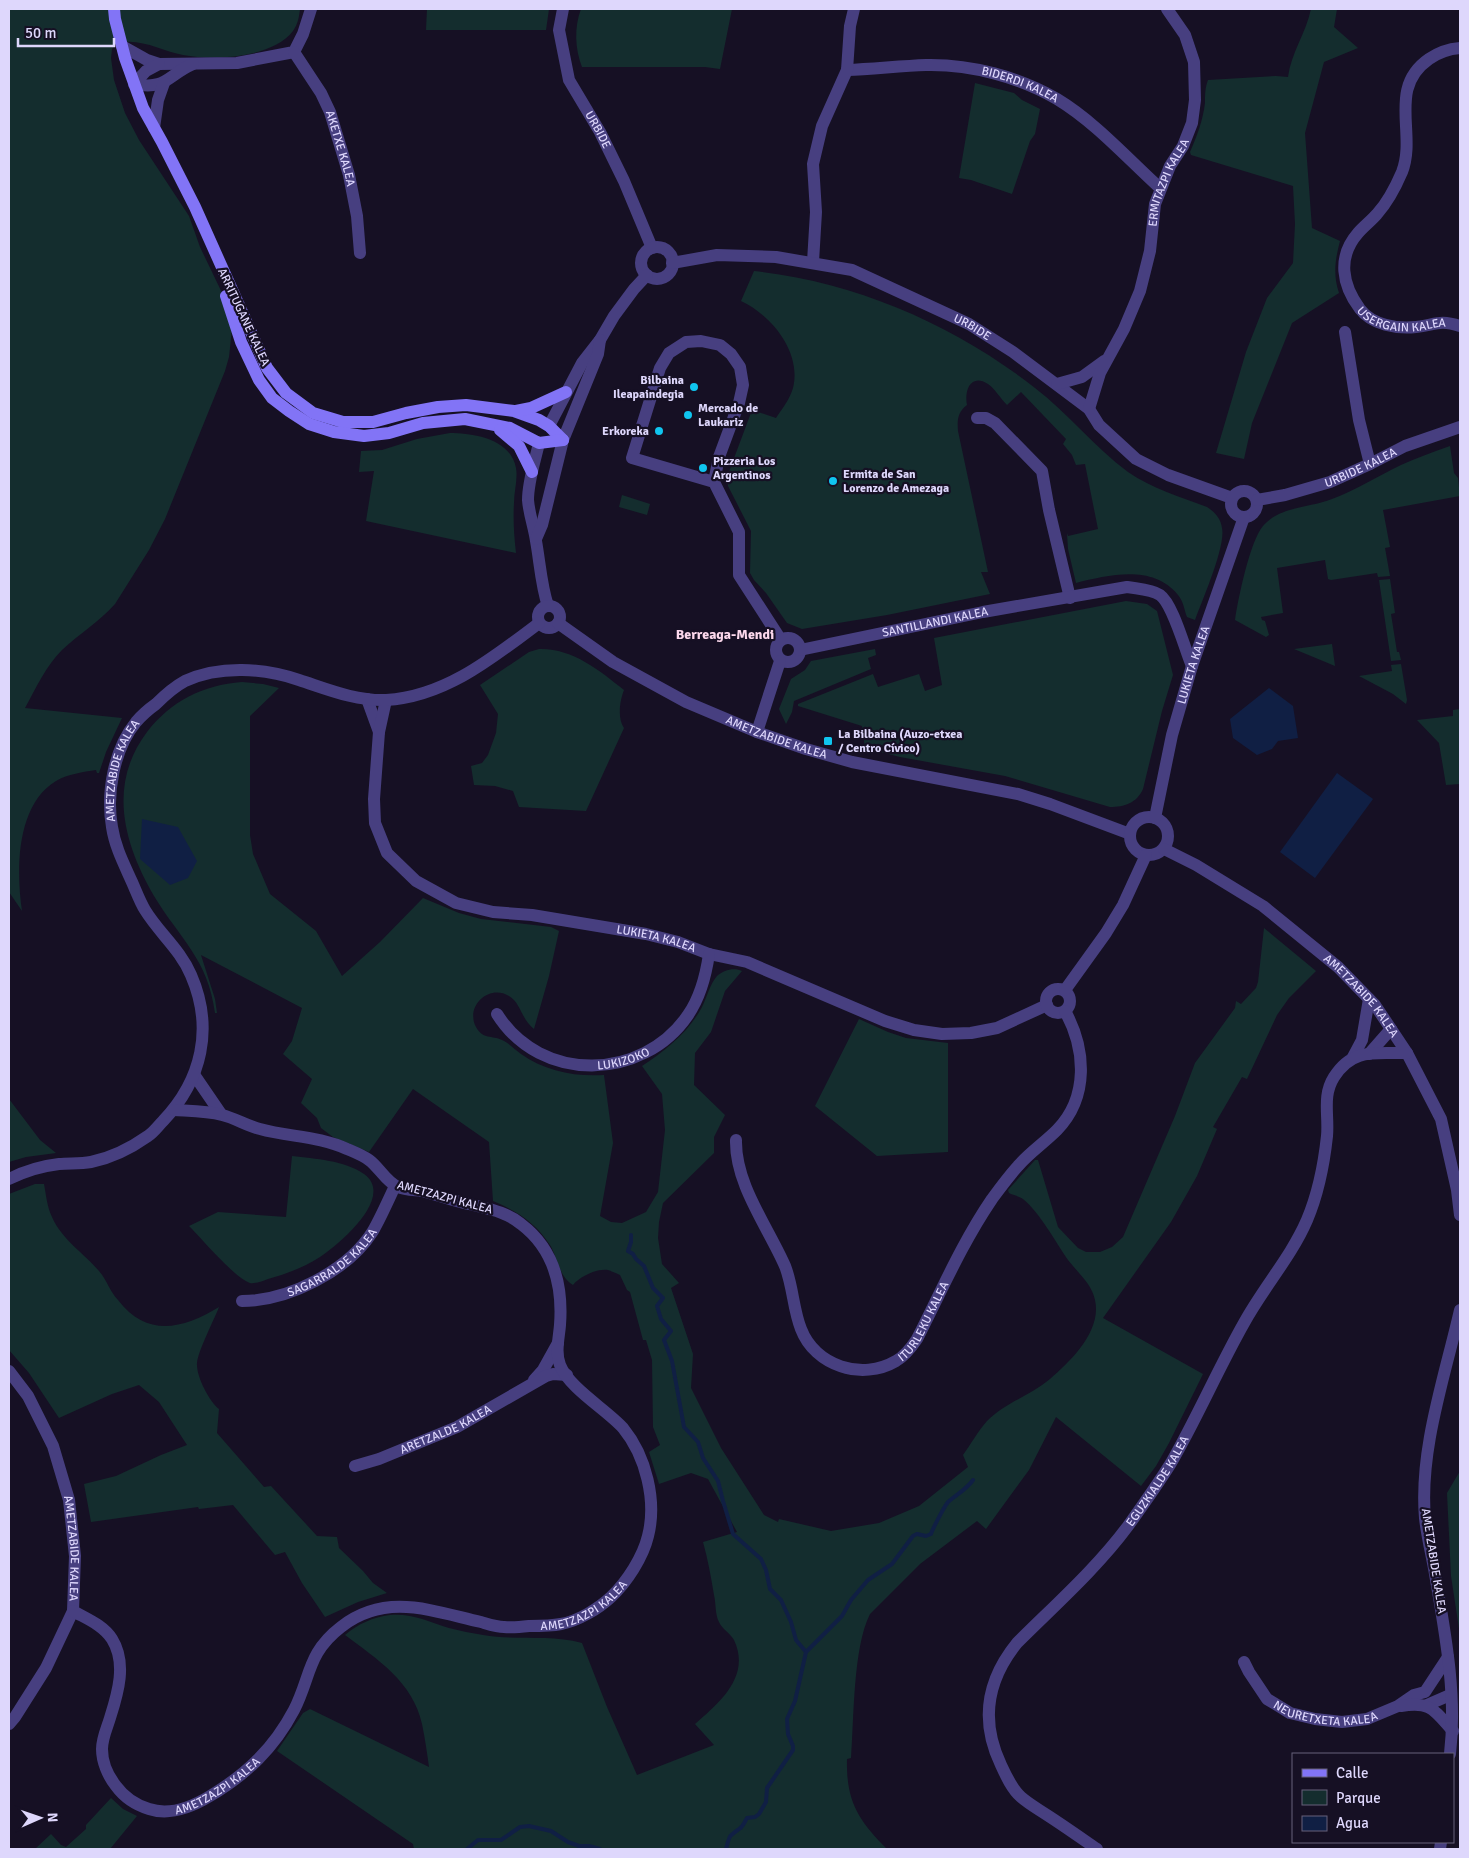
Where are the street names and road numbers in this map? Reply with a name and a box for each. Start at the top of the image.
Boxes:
street label: BIDERDI KALEA [980,64,1062,107]
street label: URBIDE [581,108,614,151]
street label: AKETXE KALEA [322,109,358,188]
street label: ERMITAZPI KALEA [1146,136,1193,227]
street label: ARRITUGANE KALEA [214,266,273,369]
street label: USERGAIN KALEA [1353,304,1447,336]
street label: URBIDE [951,311,994,344]
street label: URBIDE KALEA [1323,444,1400,491]
street label: SANTILLANDI KALEA [881,604,990,641]
street label: LUKIETA KALEA [1174,623,1214,706]
street label: AMETZABIDE KALEA [723,713,829,763]
street label: AMETZABIDE KALEA [103,716,143,823]
street label: LUKIETA KALEA [615,922,699,956]
street label: AMETZABIDE KALEA [1320,951,1402,1041]
street label: LUKIZOKO [597,1045,652,1073]
street label: AMETZAZPI KALEA [395,1178,495,1218]
street label: SAGARRALDE KALEA [285,1225,381,1300]
street label: ITURLEKU KALEA [895,1278,953,1365]
street label: ARETZALDE KALEA [398,1401,495,1458]
street label: EGUZKIALDE KALEA [1123,1433,1193,1530]
street label: AMETZABIDE KALEA [60,1493,82,1602]
street label: AMETZABIDE KALEA [1418,1507,1449,1616]
street label: AMETZAZPI KALEA [540,1577,631,1634]
street label: NEURETXETA KALEA [1271,1698,1381,1730]
street label: AMETZAZPI KALEA [173,1754,264,1818]

